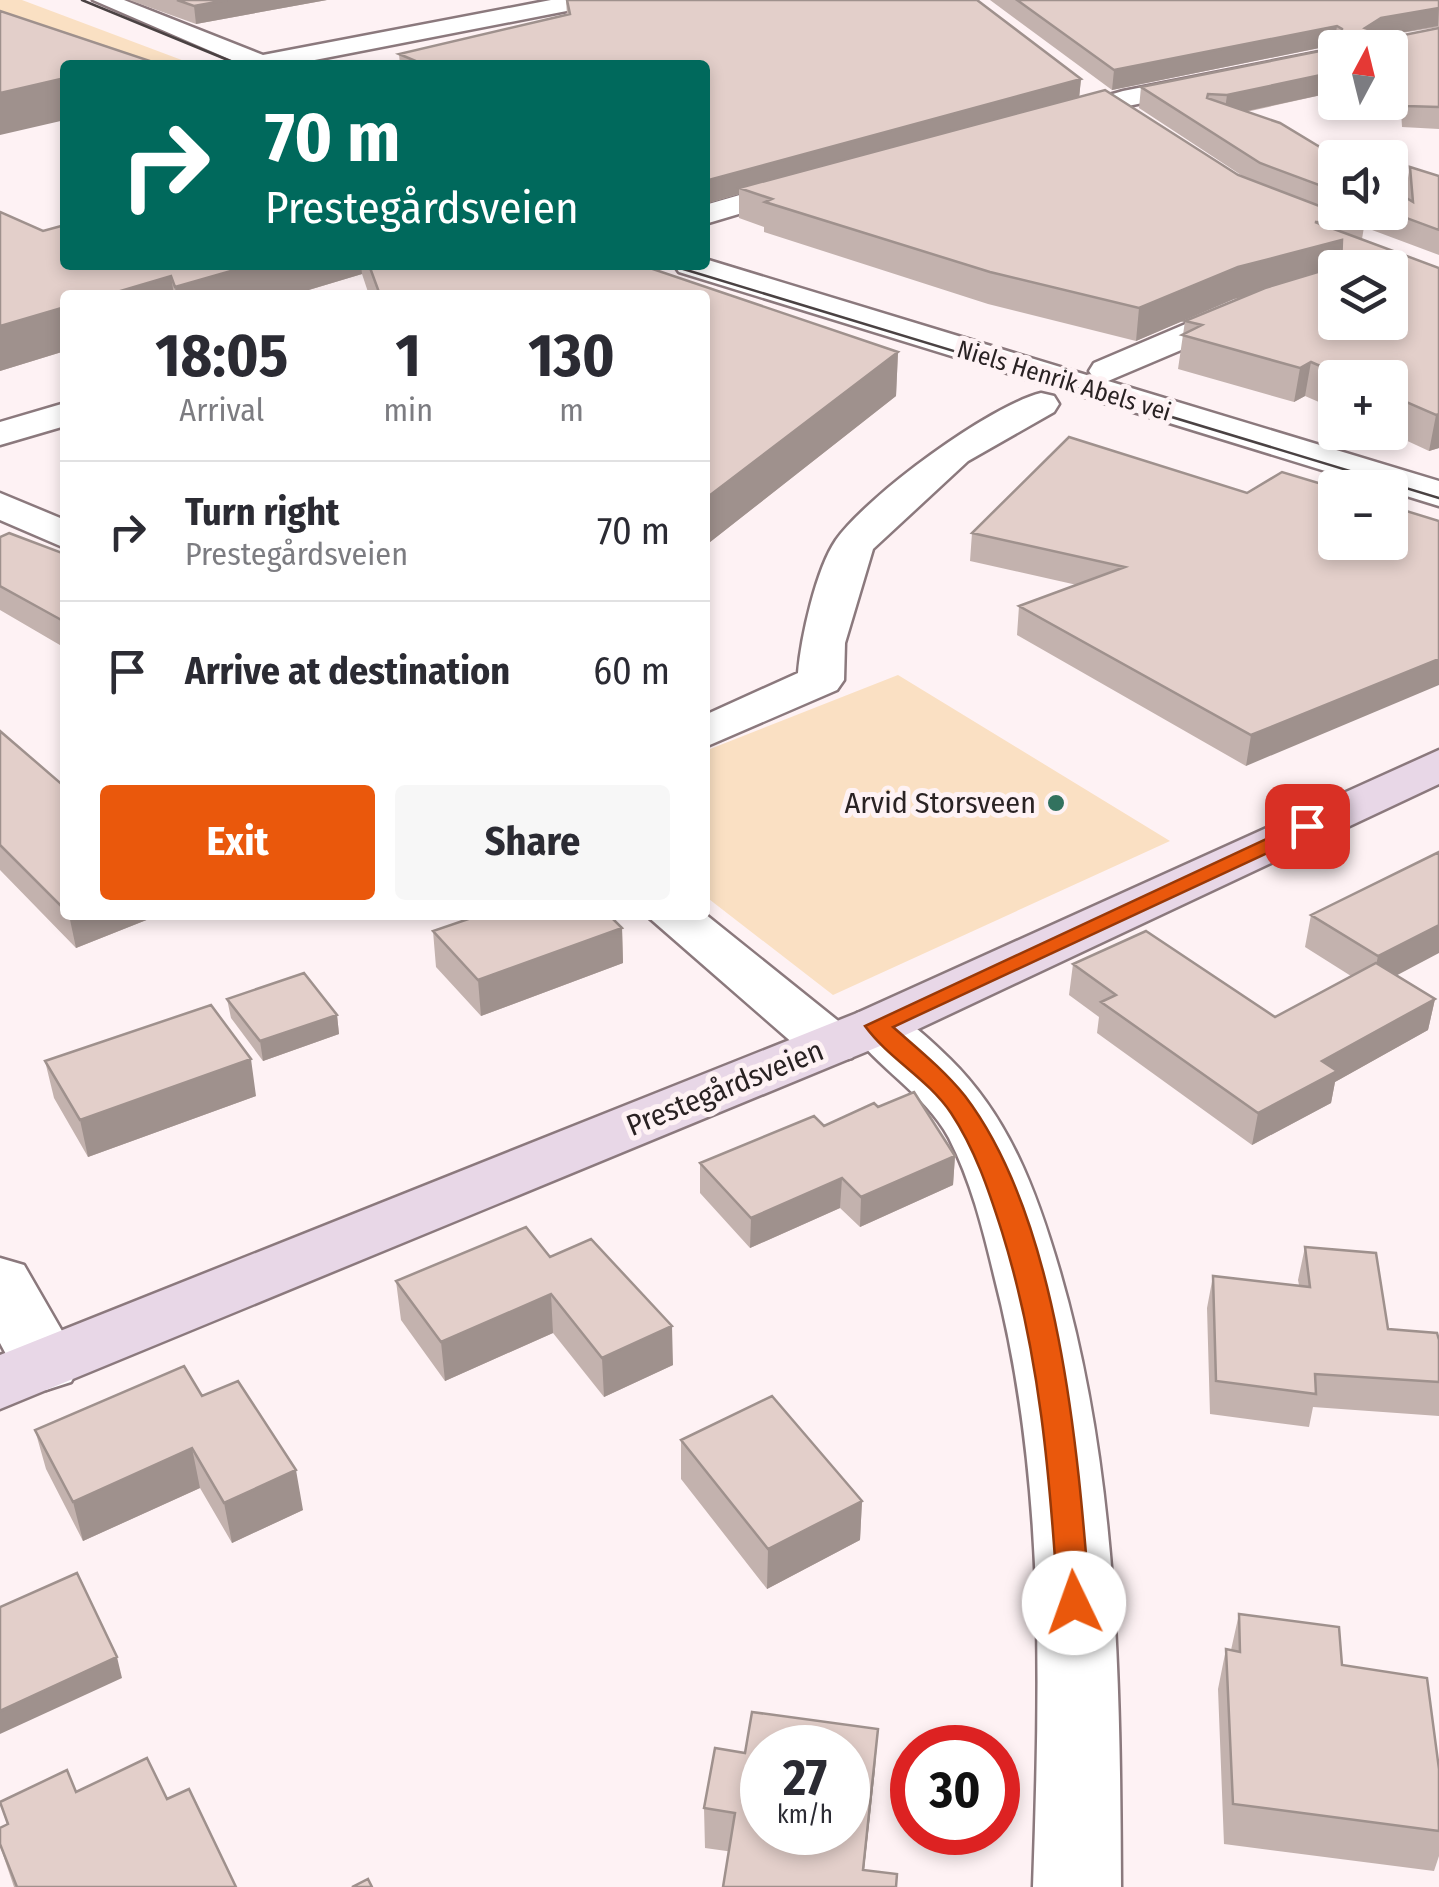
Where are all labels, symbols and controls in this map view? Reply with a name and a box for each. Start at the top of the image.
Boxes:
north arrow [1318,30,1408,120]
map controls [1318,30,1408,560]
text: 70 m [265,96,400,180]
icon: right [100,100,230,230]
button: sound [1318,140,1408,230]
text: Prestegårdsveien [265,181,579,235]
button: layers [1318,250,1408,340]
text: 18:05 [155,320,288,392]
text: 1 [396,320,421,392]
text: 130 [528,320,615,392]
street label: Niels Henrik Abels vei [954,334,1174,428]
button: + [1318,360,1408,450]
text: Arrival [179,391,264,429]
text: min [383,391,433,429]
text: m [559,391,584,429]
button: − [1318,470,1408,560]
text: Turn right [185,489,339,535]
icon: right [100,504,155,559]
text: 70 m [597,508,670,554]
text: Prestegårdsveien [185,535,408,573]
icon: arrive [100,644,155,699]
text: Arrive at destination [185,648,510,694]
text: 60 m [593,648,670,694]
pin [1265,784,1350,869]
button: Exit [100,785,375,900]
button: Share [395,785,670,900]
place label: Arvid Storsveen [845,785,1036,821]
marker: Arvid Storsveen [1045,792,1067,814]
icon: arrive [1280,799,1335,854]
street label: Prestegårdsveien [621,1032,829,1144]
position arrow [1022,1551,1126,1655]
speed limit sign: 30 [890,1725,1020,1855]
text: 27 [783,1748,827,1808]
text: km/h [777,1800,833,1830]

